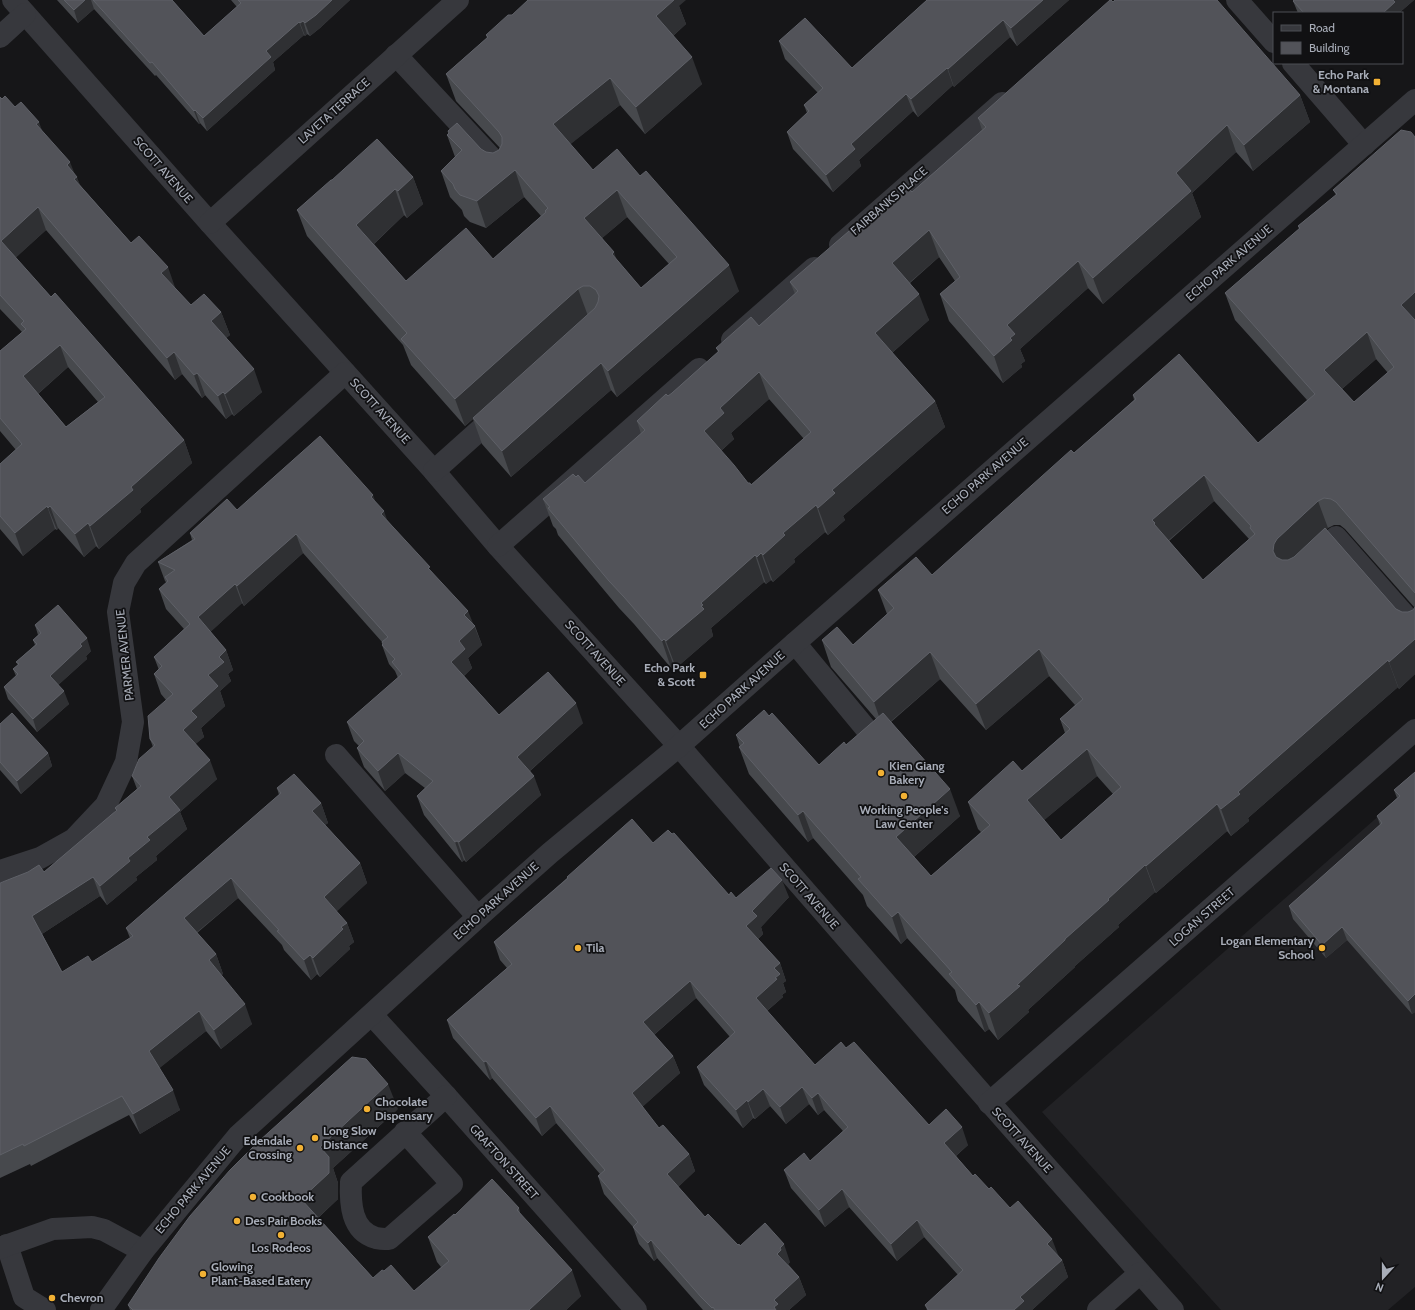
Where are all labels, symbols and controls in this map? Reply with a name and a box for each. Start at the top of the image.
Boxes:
legend [1273,12,1403,64]
text: Road [1309,20,1335,35]
text: Building [1309,40,1351,55]
place label: Echo Park & Montana [1313,67,1369,96]
street label: LAVETA TERRACE [295,74,373,147]
marker: Echo Park & Montana [1372,77,1382,87]
street label: SCOTT AVENUE [130,133,197,206]
street label: FAIRBANKS PLACE [847,163,930,238]
street label: ECHO PARK AVENUE [1182,221,1275,304]
street label: SCOTT AVENUE [347,375,414,447]
street label: ECHO PARK AVENUE [938,434,1031,517]
street label: PARMER AVENUE [112,608,137,702]
street label: SCOTT AVENUE [562,617,629,689]
street label: ECHO PARK AVENUE [696,647,788,732]
place label: Echo Park & Scott [644,660,695,689]
marker: Echo Park & Scott [698,670,708,680]
place label: Kien Giang Bakery [889,758,945,787]
marker: Kien Giang Bakery [876,768,886,778]
marker: Working People's Law Center [899,791,909,801]
place label: Working People's Law Center [859,802,949,831]
street label: ECHO PARK AVENUE [450,858,542,943]
street label: SCOTT AVENUE [776,859,843,932]
street label: LOGAN STREET [1166,884,1238,949]
place label: Logan Elementary School [1220,933,1315,962]
place label: Tila [586,940,605,955]
marker: Tila [573,943,583,953]
marker: Logan Elementary School [1317,943,1327,953]
place label: Chocolate Dispensary [375,1094,433,1123]
marker: Chocolate Dispensary [362,1104,372,1114]
street label: SCOTT AVENUE [989,1104,1056,1176]
street label: GRAFTON STREET [467,1121,542,1203]
place label: Long Slow Distance [323,1123,377,1152]
place label: Edendale Crossing [244,1133,292,1162]
marker: Long Slow Distance [310,1133,320,1143]
street label: ECHO PARK AVENUE [152,1143,234,1236]
marker: Edendale Crossing [295,1143,305,1153]
place label: Cookbook [261,1189,314,1204]
marker: Cookbook [248,1192,258,1202]
place label: Des Pair Books [245,1213,322,1228]
marker: Des Pair Books [232,1216,242,1226]
marker: Los Rodeos [276,1230,286,1240]
place label: Los Rodeos [251,1240,311,1255]
north arrow [1363,1258,1403,1298]
place label: Glowing Plant-Based Eatery [211,1259,311,1288]
marker: Glowing Plant-Based Eatery [198,1269,208,1279]
text: N [1373,1279,1386,1295]
place label: Chevron [60,1290,103,1305]
marker: Chevron [47,1293,57,1303]

